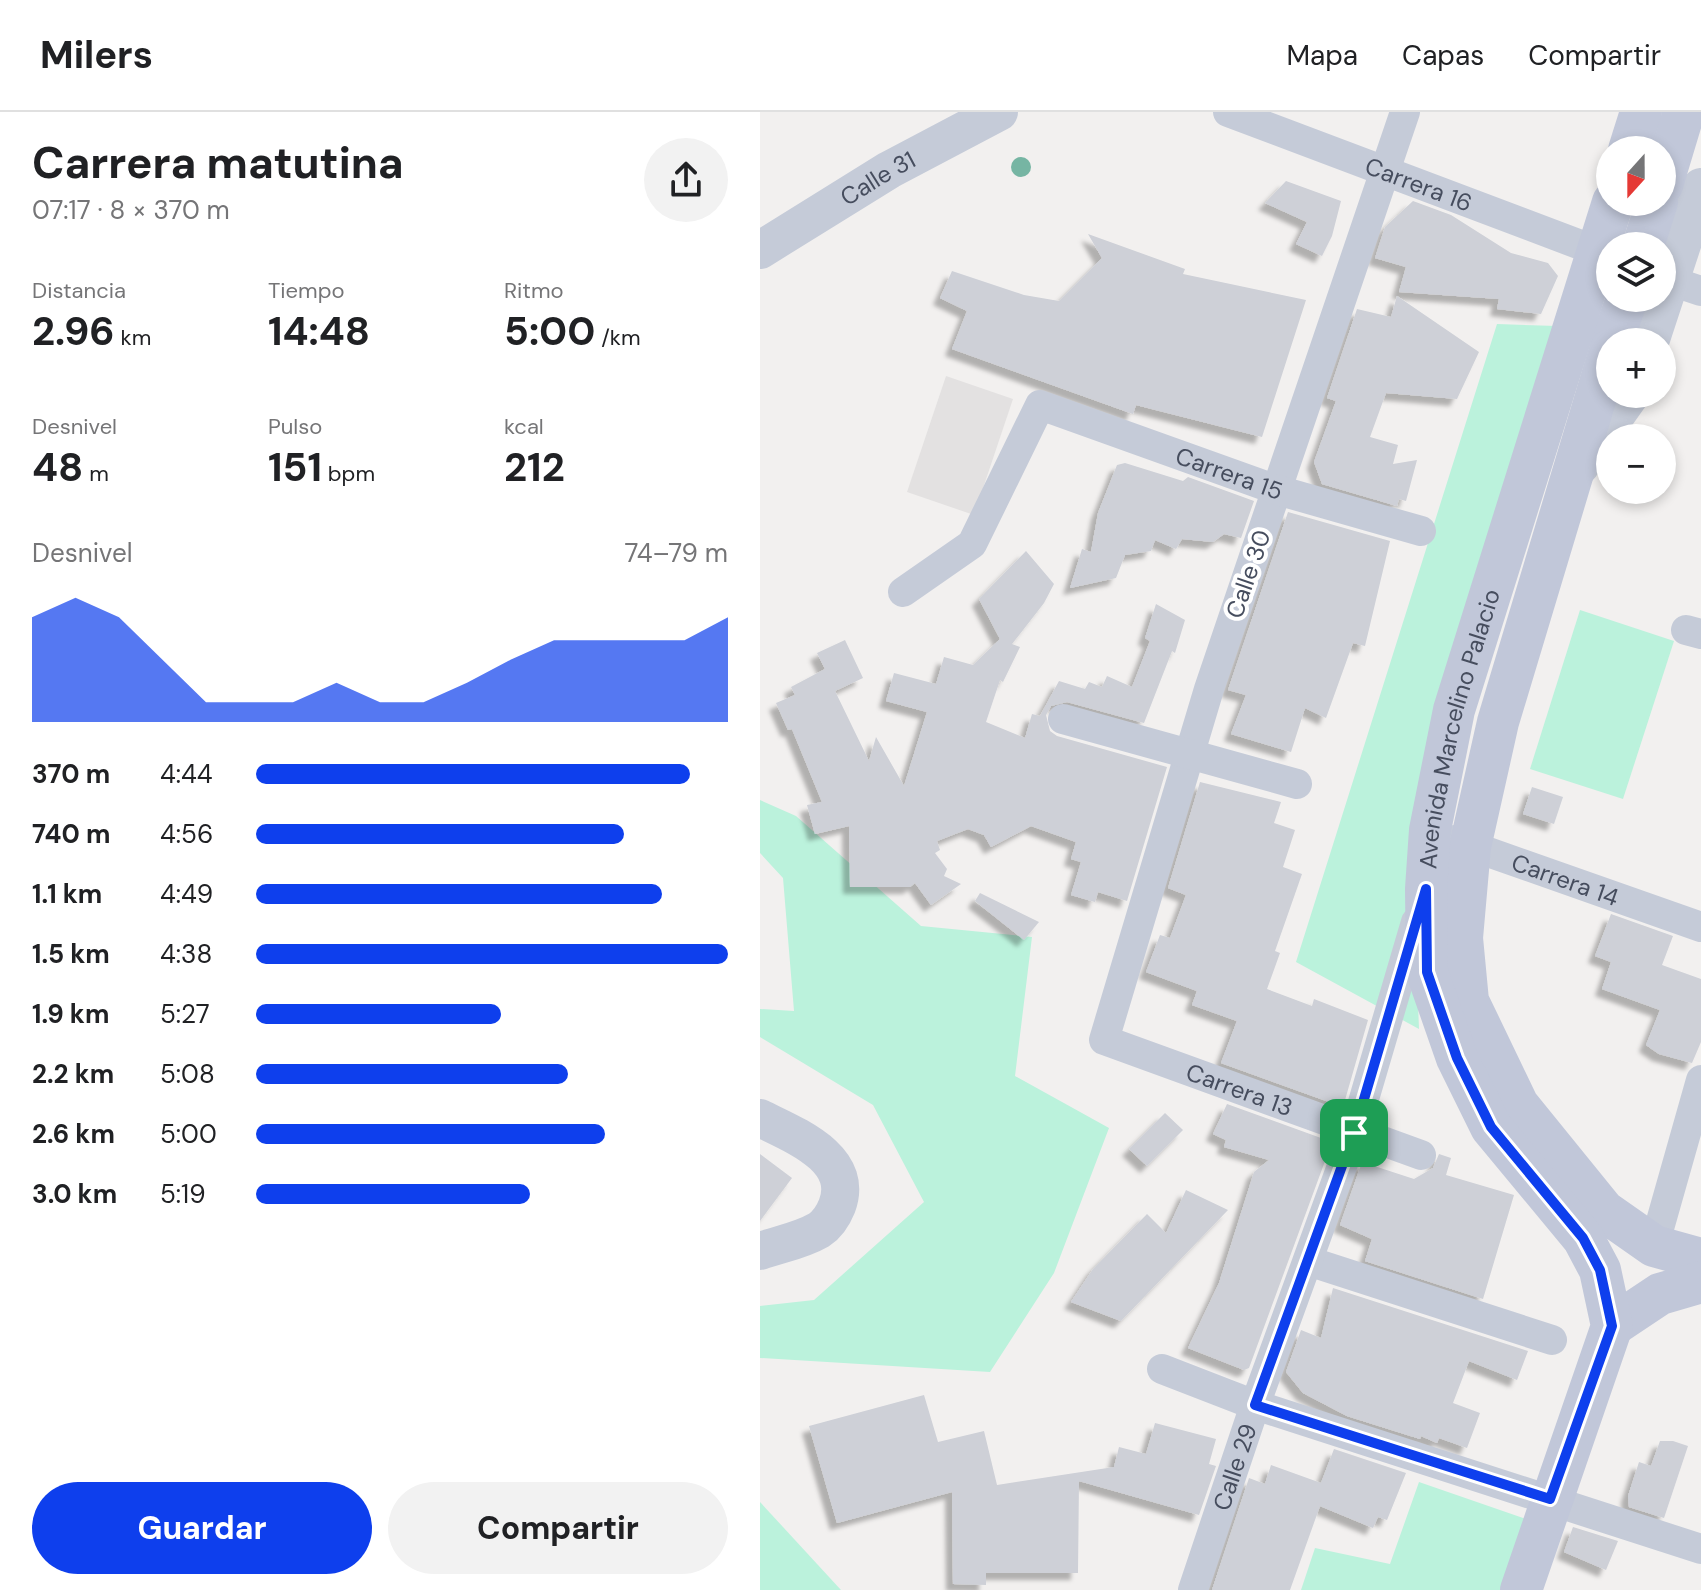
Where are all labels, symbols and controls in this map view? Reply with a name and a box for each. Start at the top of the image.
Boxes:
text: Milers [40,30,153,80]
text: Mapa [1287,37,1358,74]
text: Capas [1402,37,1484,74]
text: Compartir [1528,37,1661,74]
text: Carrera matutina [32,134,404,192]
north arrow [1596,136,1676,216]
map controls [1596,136,1676,504]
button: share [644,138,728,222]
street label: Calle 31 [834,144,920,212]
street label: Carrera 16 [1361,150,1477,218]
text: 07:17 · 8 × 370 m [32,193,230,227]
button: layers [1596,232,1676,312]
text: Distancia [32,276,126,305]
text: Tiempo [268,276,345,305]
text: Ritmo [504,276,564,305]
text: 2.96 [32,305,115,357]
text: 14:48 [268,305,370,357]
text: 5:00 [504,305,595,357]
text: km [115,323,151,352]
text: /km [595,323,641,352]
button: + [1596,328,1676,408]
text: Desnivel [32,412,117,441]
text: Pulso [268,412,322,441]
text: kcal [504,412,544,441]
button: − [1596,424,1676,504]
street label: Carrera 15 [1172,439,1287,506]
text: 48 [32,441,83,493]
text: 151 [268,441,322,493]
text: 212 [504,441,565,493]
text: m [83,459,109,488]
text: bpm [322,459,375,488]
street label: Calle 30 [1218,526,1278,622]
text: Desnivel [32,536,133,570]
text: 74–79 m [624,536,728,570]
street label: Avenida Marcelino Palacio [1412,585,1507,870]
text: 370 m [32,757,110,791]
text: 4:44 [160,757,213,791]
text: 740 m [32,817,110,851]
text: 4:56 [160,817,213,851]
street label: Carrera 14 [1507,846,1623,912]
text: 1.1 km [32,877,102,911]
text: 4:49 [160,877,213,911]
text: 1.5 km [32,937,110,971]
text: 4:38 [160,937,212,971]
text: 1.9 km [32,997,109,1031]
text: 5:27 [160,997,210,1031]
street label: Carrera 13 [1182,1056,1297,1123]
text: 2.2 km [32,1057,114,1091]
text: 5:08 [160,1057,215,1091]
pin [1320,1099,1388,1167]
icon: arrive [1332,1111,1376,1155]
text: 2.6 km [32,1117,115,1151]
text: 5:00 [160,1117,217,1151]
text: 3.0 km [32,1177,117,1211]
text: 5:19 [160,1177,206,1211]
street label: Calle 29 [1205,1419,1263,1514]
button: Guardar [32,1482,372,1574]
button: Compartir [388,1482,728,1574]

